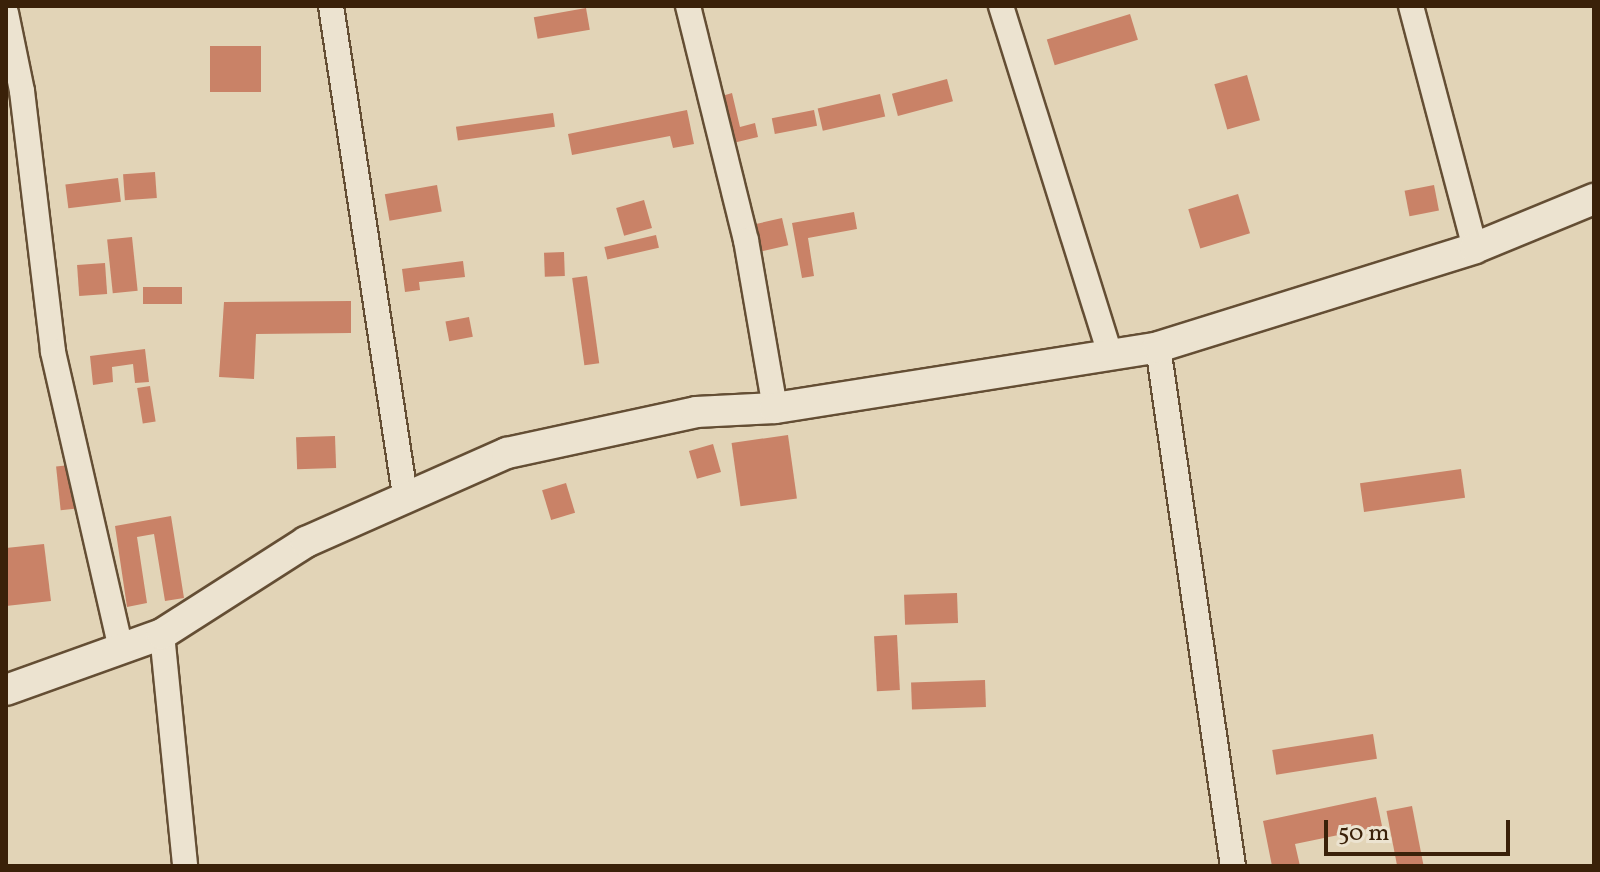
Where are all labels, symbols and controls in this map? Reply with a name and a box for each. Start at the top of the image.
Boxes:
scale bar [1328,804,1514,854]
text: 50 m [1338,817,1390,851]

